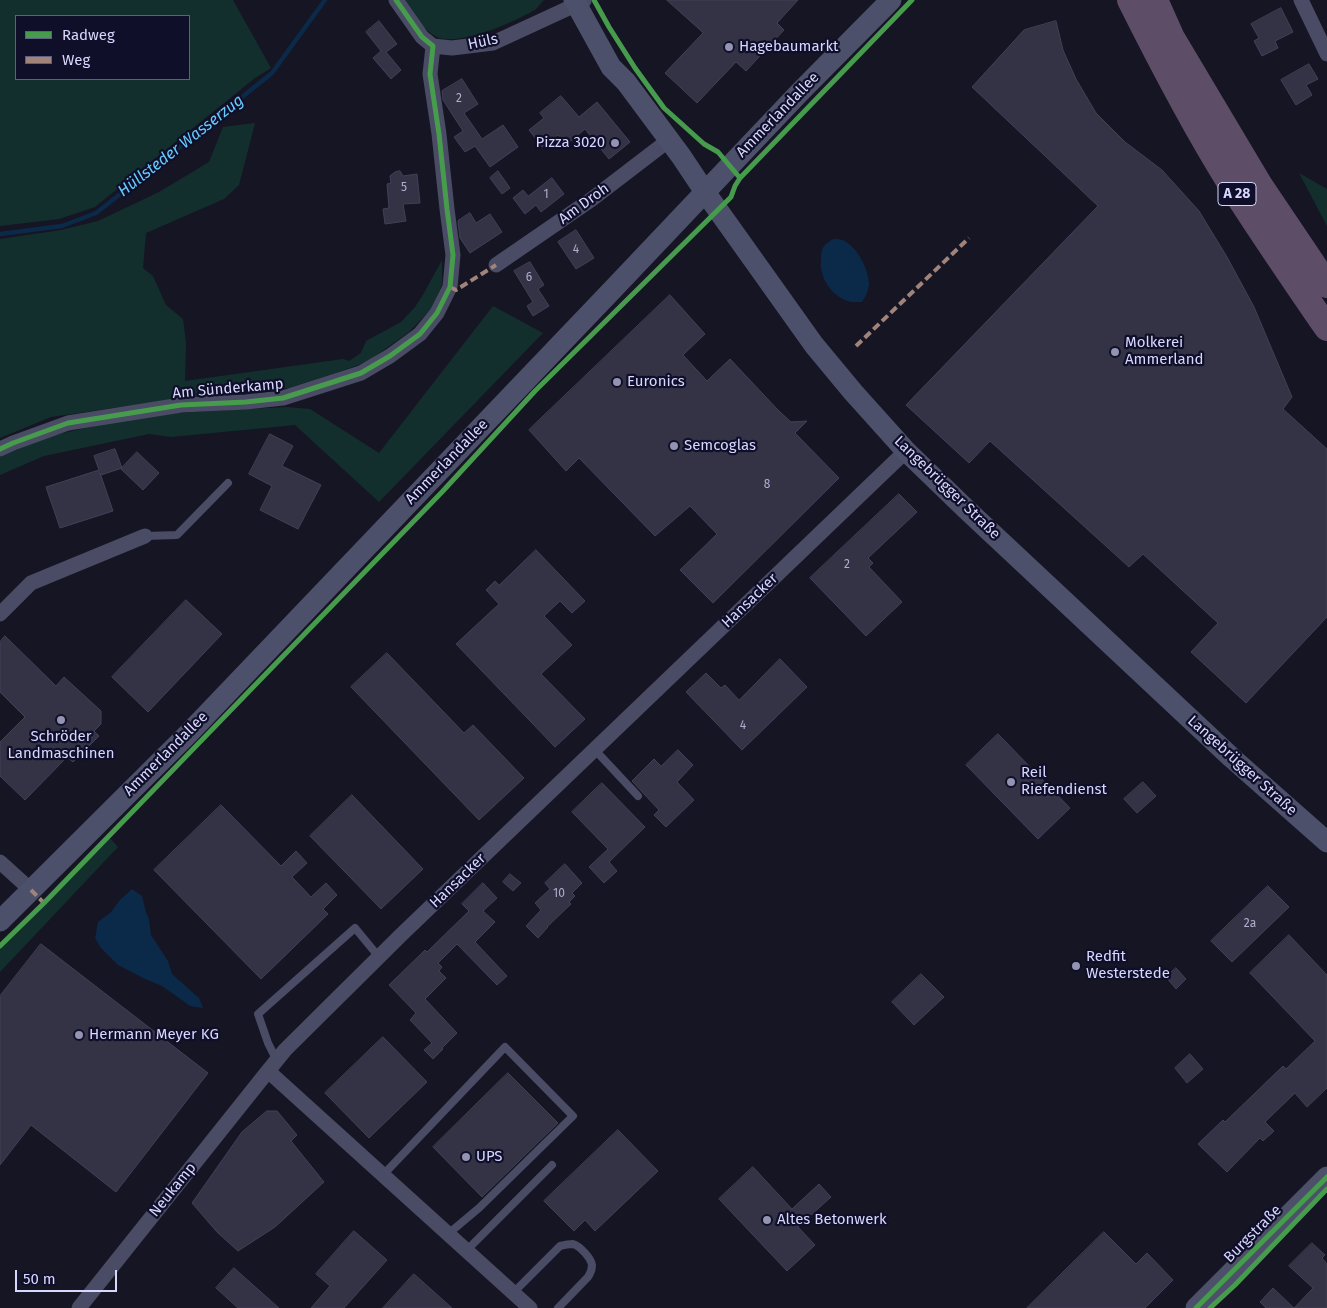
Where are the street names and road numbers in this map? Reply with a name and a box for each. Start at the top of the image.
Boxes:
street label: Hüls [466,30,500,54]
street label: Ammerlandallee [733,69,823,161]
street label: Am Droh [555,180,613,228]
road number: A 28 [1218,182,1256,205]
street label: Am Sünderkamp [172,375,284,403]
street label: Ammerlandallee [402,416,492,508]
street label: Langebrügger Straße [890,433,1004,543]
street label: Hansacker [718,570,782,632]
street label: Ammerlandallee [120,708,212,800]
street label: Langebrügger Straße [1184,712,1300,820]
street label: Hansacker [426,850,490,912]
street label: Neukamp [146,1159,200,1221]
street label: Burgstraße [1220,1201,1286,1267]

